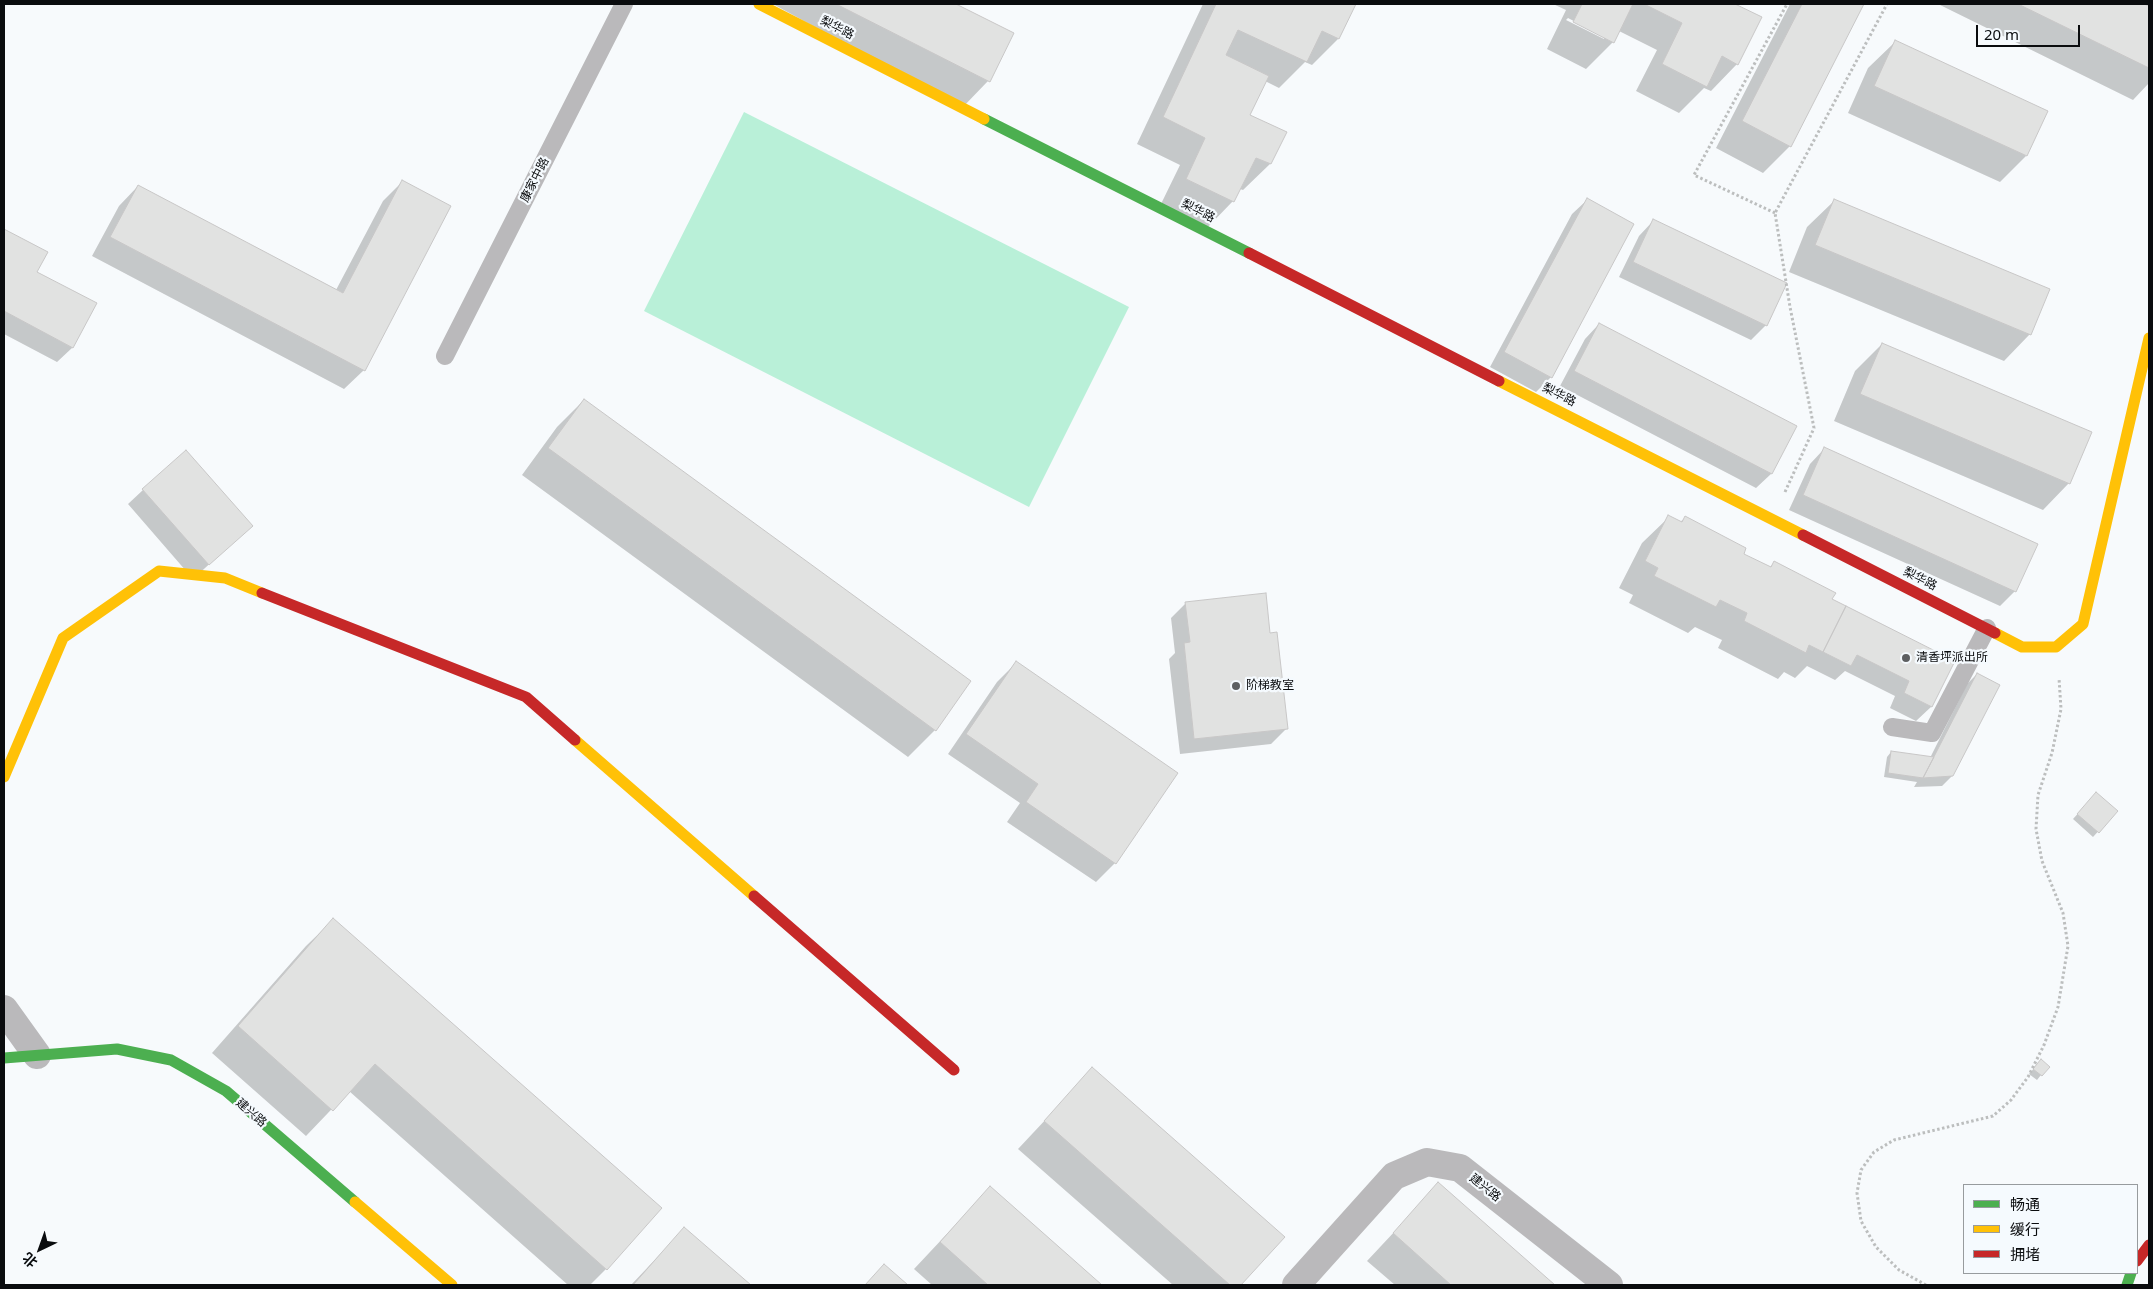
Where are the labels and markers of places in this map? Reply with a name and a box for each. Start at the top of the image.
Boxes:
place label: 清香坪派出所 [1916,651,1988,665]
marker: 清香坪派出所 [1900,652,1912,664]
place label: 阶梯教室 [1246,679,1294,693]
marker: 阶梯教室 [1230,680,1242,692]

